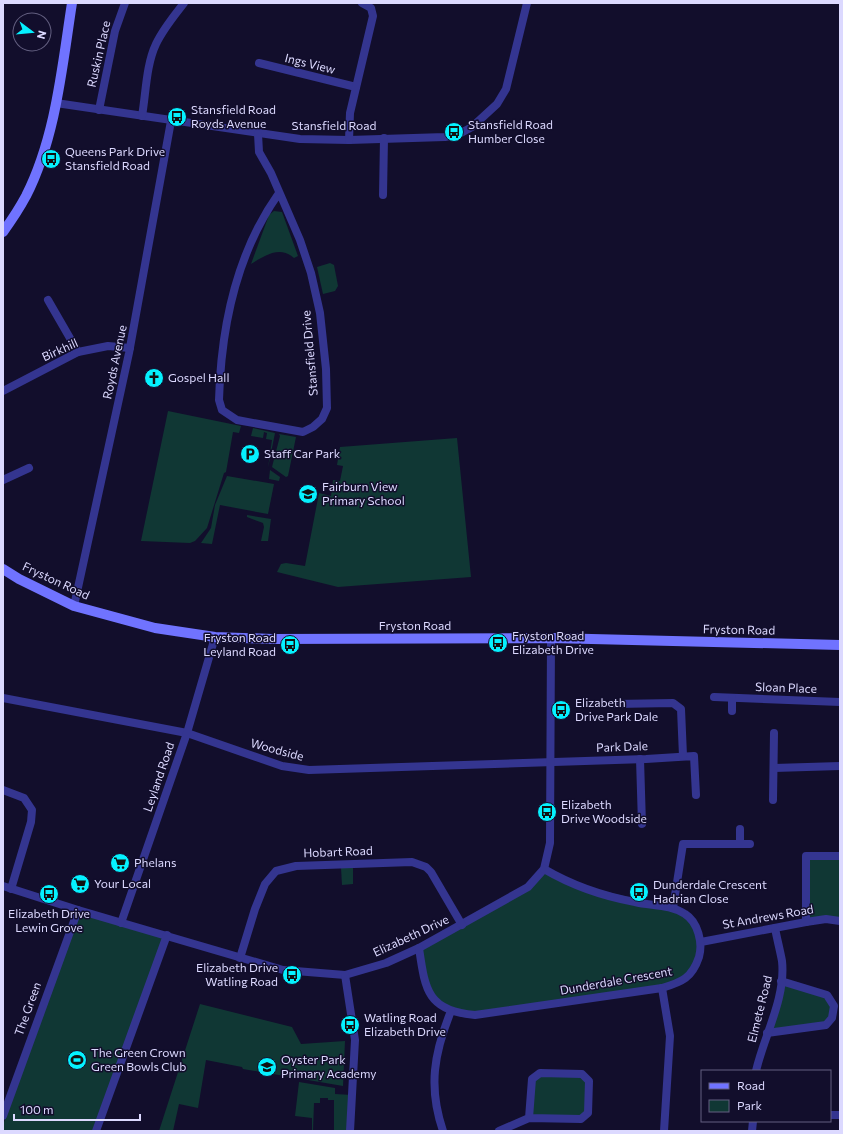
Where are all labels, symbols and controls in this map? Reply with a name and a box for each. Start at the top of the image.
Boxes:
north arrow [12,12,52,52]
street label: Ruskin Place [84,19,112,88]
text: N [35,29,49,41]
street label: Ings View [284,50,337,76]
place label: Stansfield Road Royds Avenue [191,102,276,130]
bus stop icon: Stansfield Road Royds Avenue [166,106,188,128]
place label: Stansfield Road Humber Close [468,117,553,145]
street label: Stansfield Road [292,118,377,132]
bus stop icon: Stansfield Road Humber Close [443,121,465,143]
place label: Queens Park Drive Stansfield Road [65,144,165,172]
bus stop icon: Queens Park Drive Stansfield Road [40,148,62,170]
street label: Stansfield Drive [298,310,320,396]
street label: Royds Avenue [99,323,129,400]
street label: Birkhill [39,335,80,363]
church icon: Gospel Hall [143,367,165,389]
place label: Gospel Hall [168,370,229,384]
parking icon: Staff Car Park [239,443,261,465]
place label: Staff Car Park [264,446,341,460]
place label: Fairburn View Primary School [322,479,405,507]
school or university icon: Fairburn View Primary School [297,483,319,505]
street label: Fryston Road [21,558,92,602]
street label: Fryston Road [379,618,451,632]
street label: Fryston Road [703,621,775,637]
place label: Fryston Road Elizabeth Drive [512,628,594,656]
place label: Fryston Road Leyland Road [203,630,276,658]
bus stop icon: Fryston Road Elizabeth Drive [487,632,509,654]
bus stop icon: Fryston Road Leyland Road [279,634,301,656]
street label: Sloan Place [755,679,817,695]
place label: Elizabeth Drive Park Dale [575,695,658,723]
bus stop icon: Elizabeth Drive Park Dale [550,699,572,721]
street label: Woodside [249,735,305,763]
street label: Park Dale [596,738,648,754]
street label: Leyland Road [140,740,177,813]
place label: Elizabeth Drive Woodside [561,797,647,825]
bus stop icon: Elizabeth Drive Woodside [536,801,558,823]
street label: Hobart Road [303,843,373,859]
supermarket icon: Phelans [109,852,131,874]
place label: Phelans [134,855,176,869]
supermarket icon: Your Local [69,873,91,895]
place label: Your Local [94,876,151,890]
place label: Dunderdale Crescent Hadrian Close [653,877,767,905]
bus stop icon: Dunderdale Crescent Hadrian Close [628,881,650,903]
bus stop icon: Elizabeth Drive Lewin Grove [38,883,60,905]
street label: St Andrews Road [721,901,815,931]
place label: Elizabeth Drive Lewin Grove [8,906,90,934]
street label: Elizabeth Drive [370,911,451,959]
place label: Elizabeth Drive Watling Road [196,960,278,988]
street label: Dunderdale Crescent [559,963,673,997]
bus stop icon: Elizabeth Drive Watling Road [281,964,303,986]
street label: Elmete Road [744,974,774,1044]
street label: The Green [11,980,43,1037]
place label: Watling Road Elizabeth Drive [364,1010,446,1038]
bus stop icon: Watling Road Elizabeth Drive [339,1014,361,1036]
place label: The Green Crown Green Bowls Club [91,1045,186,1073]
sports icon: The Green Crown Green Bowls Club [66,1049,88,1071]
place label: Oyster Park Primary Academy [281,1052,376,1080]
school or university icon: Oyster Park Primary Academy [256,1056,278,1078]
legend [701,1070,831,1122]
text: Road [737,1078,765,1092]
scale bar [14,1096,140,1122]
text: Park [737,1098,763,1112]
text: 100 m [20,1102,54,1116]

